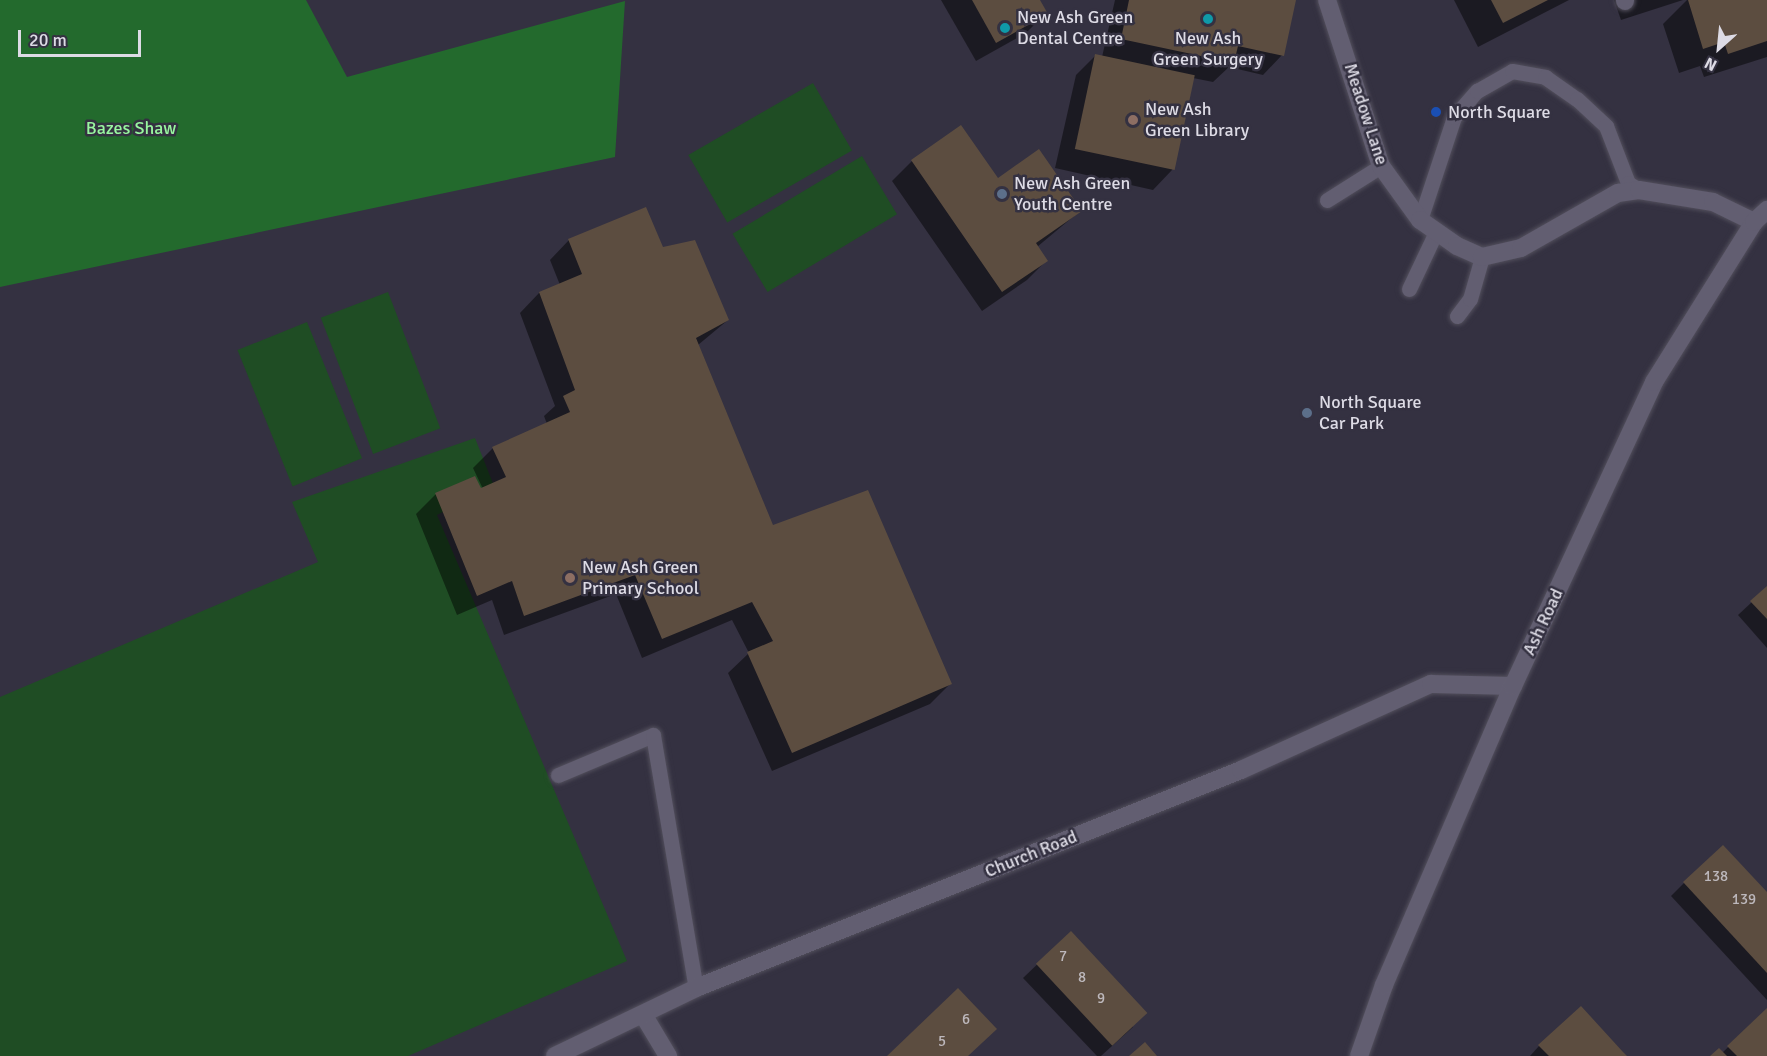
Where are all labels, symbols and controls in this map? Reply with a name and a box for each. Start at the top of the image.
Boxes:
place label: New Ash Green Dental Centre [1017,7,1133,50]
marker: New Ash Green Surgery [1201,12,1215,26]
scale bar [21,18,144,56]
north arrow [1689,18,1749,78]
marker: New Ash Green Dental Centre [998,21,1012,35]
place label: New Ash Green Surgery [1153,28,1263,70]
text: 20 m [29,29,67,51]
text: N [1701,53,1720,75]
street label: Meadow Lane [1339,61,1393,167]
place label: New Ash Green Library [1145,99,1249,142]
place label: North Square [1448,101,1550,123]
marker: North Square [1429,105,1443,119]
marker: New Ash Green Library [1126,113,1140,127]
park label: Bazes Shaw [86,117,176,139]
place label: New Ash Green Youth Centre [1014,173,1130,216]
marker: New Ash Green Youth Centre [995,187,1009,201]
place label: North Square Car Park [1319,392,1421,434]
marker: North Square Car Park [1300,406,1314,420]
place label: New Ash Green Primary School [582,557,699,600]
marker: New Ash Green Primary School [563,571,577,585]
street label: Ash Road [1518,585,1568,659]
street label: Church Road [982,826,1080,882]
house number: 138 [1704,868,1728,886]
house number: 139 [1732,891,1756,909]
house number: 7 [1059,948,1067,966]
house number: 8 [1078,969,1086,987]
house number: 9 [1097,990,1105,1008]
house number: 6 [962,1011,970,1029]
house number: 5 [938,1033,946,1051]

